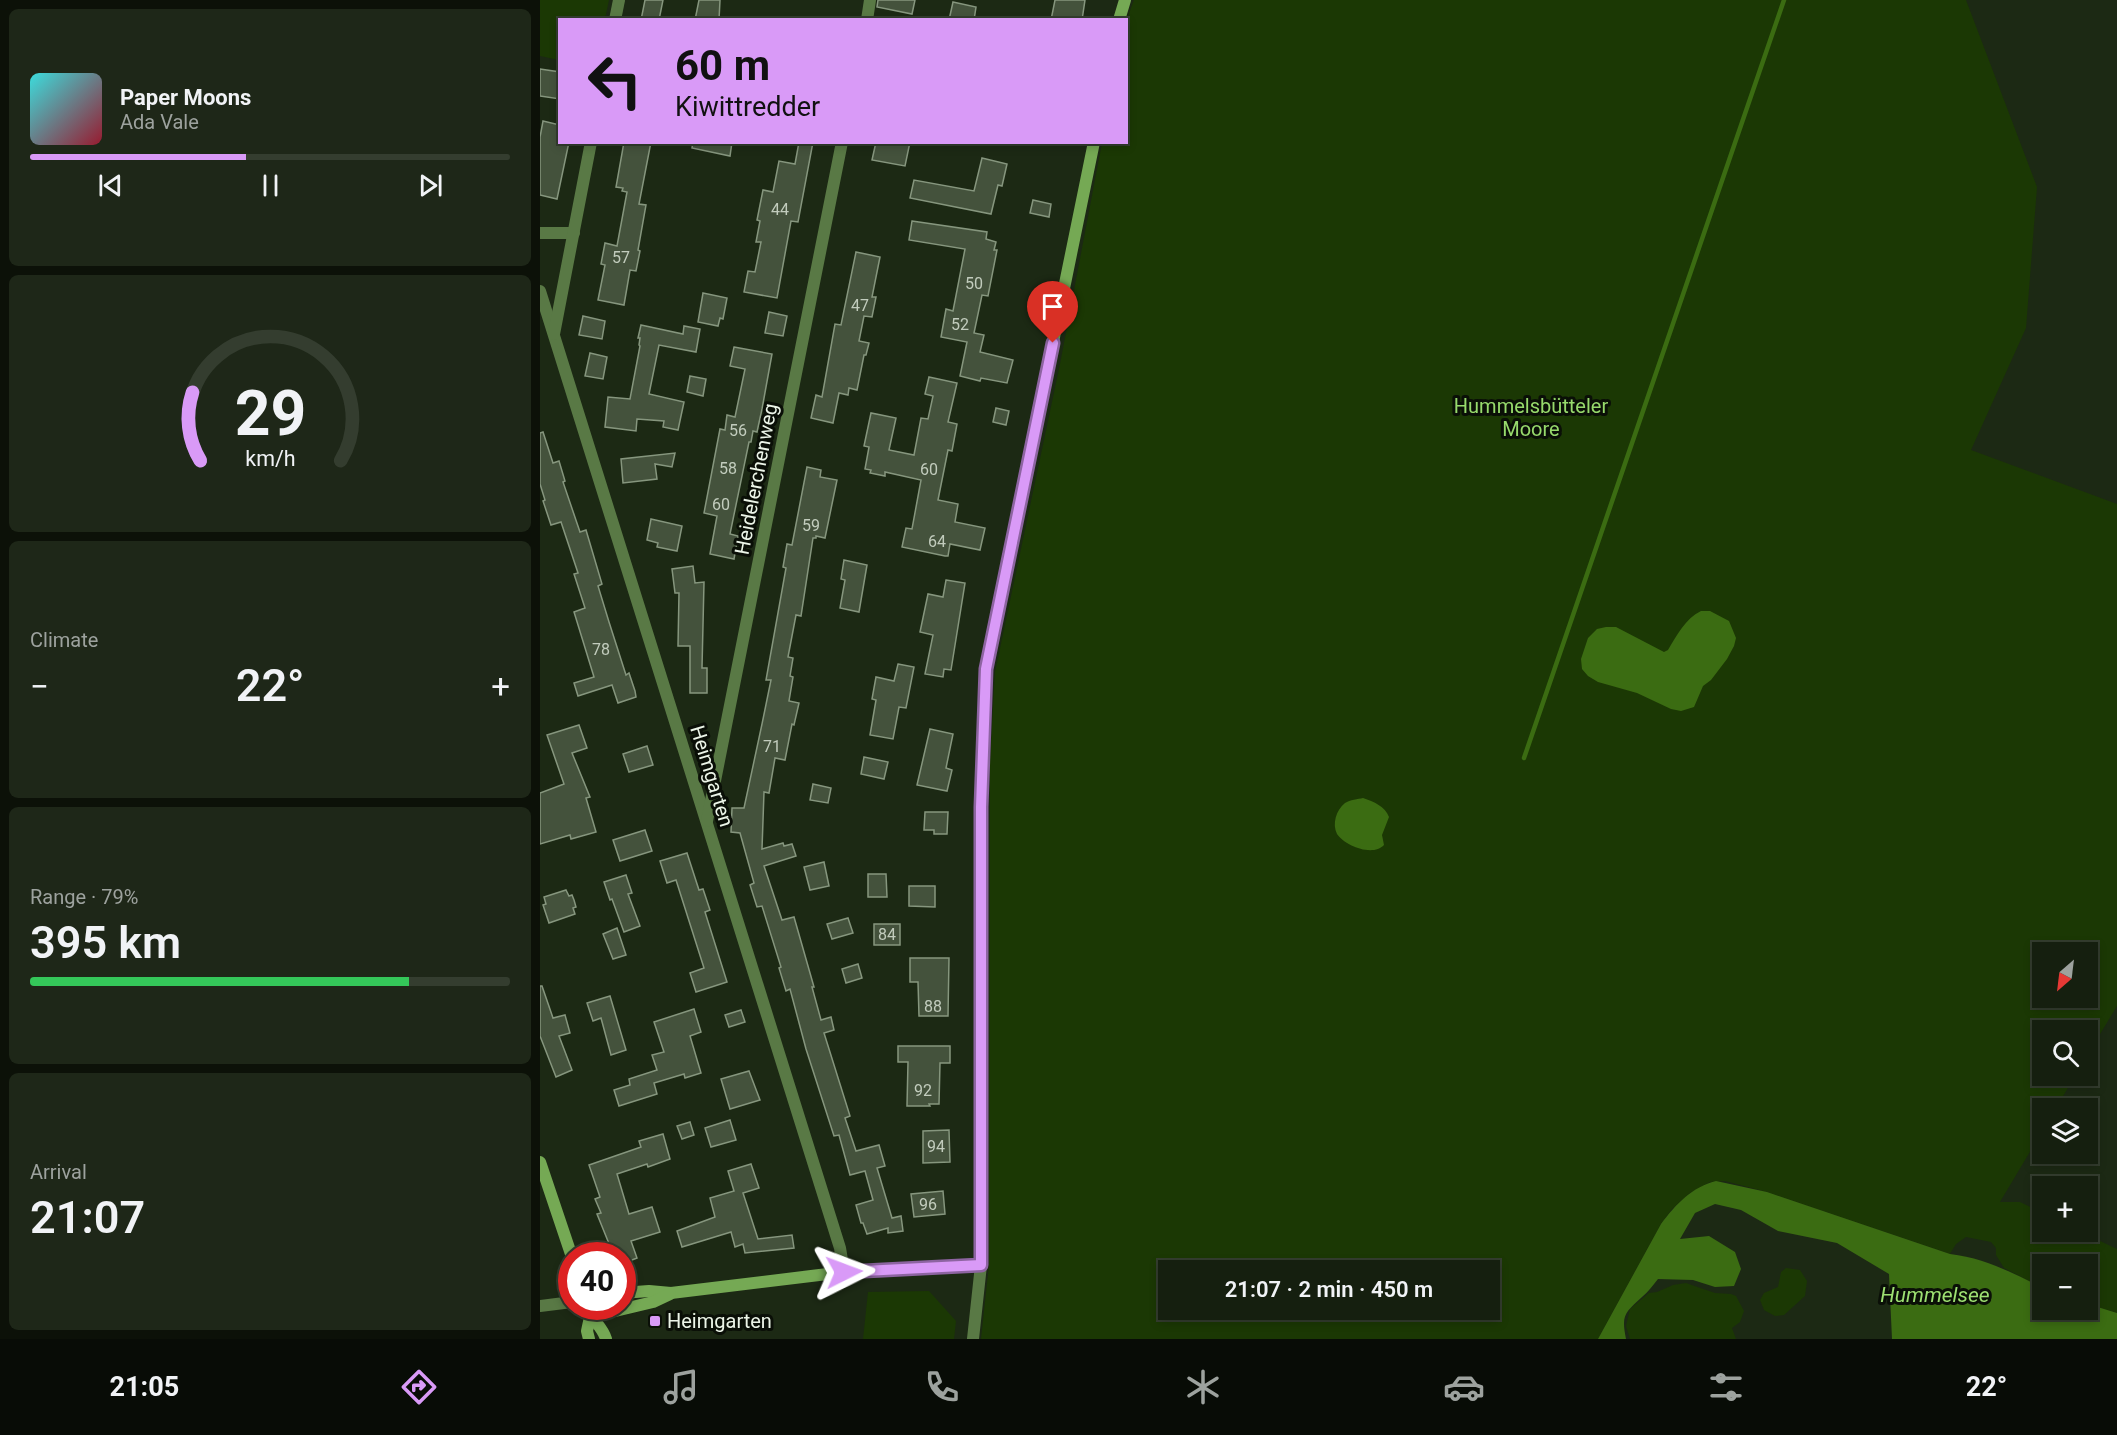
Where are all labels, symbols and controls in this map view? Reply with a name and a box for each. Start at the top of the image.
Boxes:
text: 60 m [675,41,770,90]
icon: left [576,42,654,120]
text: Paper Moons [120,85,251,110]
text: Kiwittredder [675,91,820,123]
text: Ada Vale [120,110,199,134]
icon: previous [94,169,127,202]
icon: pause [254,169,287,202]
icon: next [414,169,447,202]
house number: 44 [771,200,789,219]
house number: 57 [612,248,630,267]
house number: 50 [965,274,983,293]
pin [1027,281,1078,343]
icon: arrive [1036,290,1069,323]
house number: 47 [851,296,869,315]
house number: 52 [951,315,969,334]
text: 29 [234,377,306,450]
park label: Hummelsbütteler Moore [1454,394,1608,441]
street label: Heidelerchenweg [730,401,782,557]
house number: 56 [729,421,747,440]
text: km/h [245,446,295,471]
house number: 58 [719,459,737,478]
house number: 60 [920,460,938,479]
house number: 60 [712,495,730,514]
house number: 59 [802,516,820,535]
house number: 64 [928,532,946,551]
text: Climate [30,628,98,652]
house number: 78 [592,640,610,659]
text: 22° [236,659,304,712]
text: − [30,667,49,706]
text: + [491,667,510,706]
street label: Heimgarten [685,722,739,830]
house number: 71 [763,737,781,756]
text: Range · 79% [30,885,138,909]
text: 395 km [30,916,181,969]
house number: 84 [878,925,896,944]
north arrow [2032,942,2098,1008]
map controls [2032,942,2098,1320]
house number: 88 [924,997,942,1016]
button: search [2032,1020,2098,1086]
house number: 92 [914,1081,932,1100]
button: layers [2032,1098,2098,1164]
house number: 94 [927,1137,945,1156]
text: Arrival [30,1160,87,1184]
button: + [2032,1176,2098,1242]
text: 21:07 [30,1191,145,1244]
house number: 96 [919,1195,937,1214]
position arrow [812,1240,876,1304]
speed limit sign: 40 [558,1242,636,1320]
button: − [2032,1254,2098,1320]
text: 21:07 · 2 min · 450 m [1225,1277,1433,1302]
water label: Hummelsee [1880,1283,1990,1307]
place label: Heimgarten [667,1309,772,1333]
marker: Heimgarten [648,1314,662,1328]
icon: directions [398,1366,440,1408]
icon: music [660,1366,702,1408]
icon: phone [921,1366,963,1408]
icon: climate [1182,1366,1224,1408]
icon: car [1443,1366,1485,1408]
icon: filters [1705,1366,1747,1408]
text: 21:05 [110,1371,179,1403]
text: 22° [1966,1371,2007,1403]

